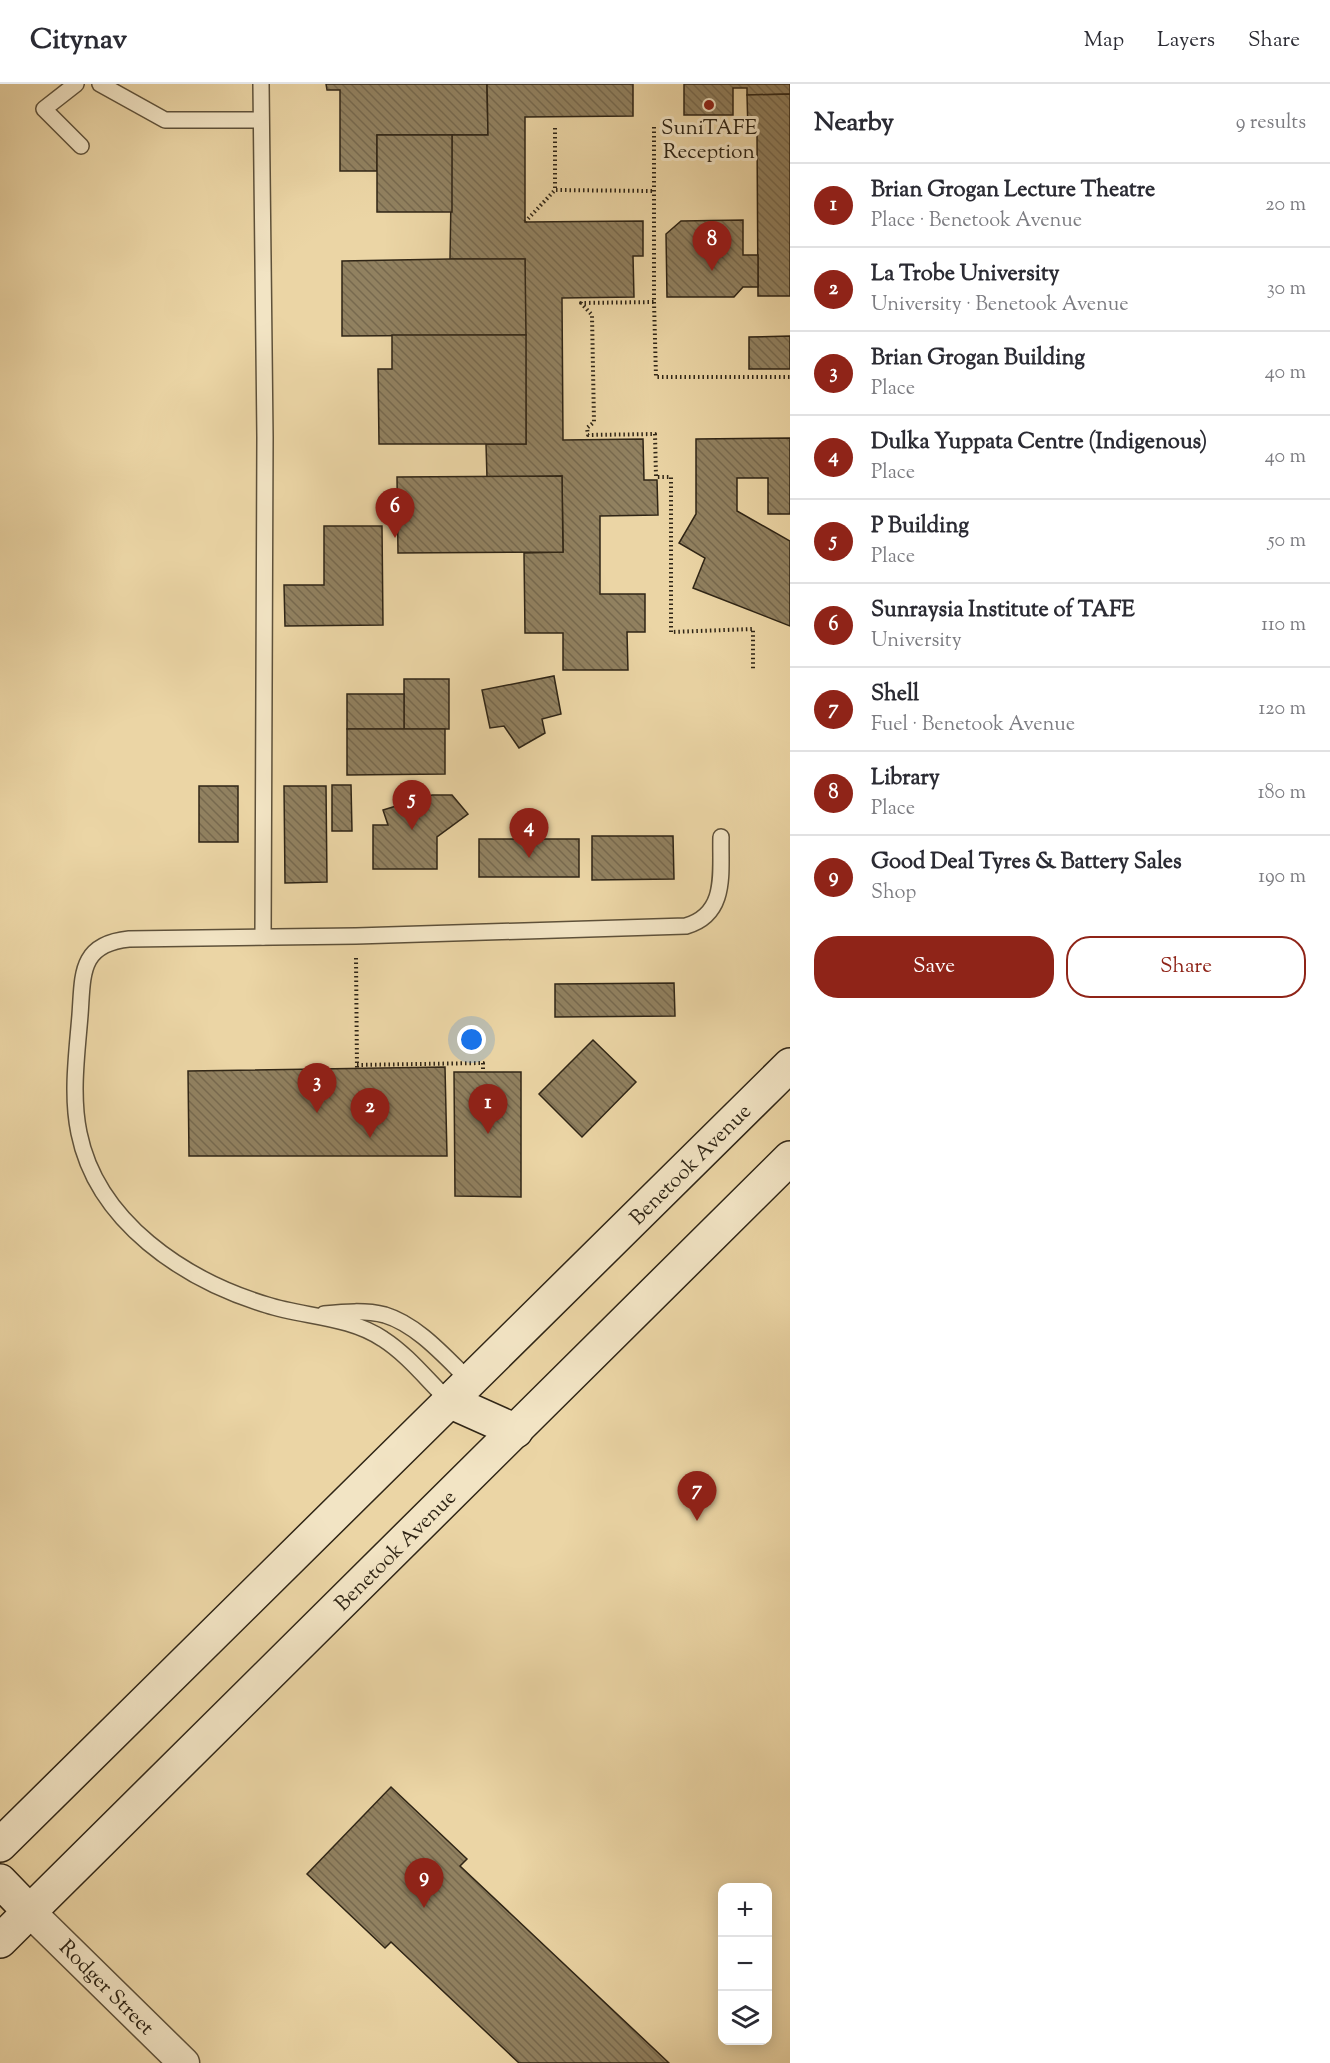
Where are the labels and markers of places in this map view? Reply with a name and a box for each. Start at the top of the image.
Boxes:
marker: SuniTAFE Reception [702,98,716,112]
place label: SuniTAFE Reception [661,114,757,168]
pin: 8 [692,222,732,271]
pin: 6 [376,488,414,538]
pin: 5 [392,780,432,830]
pin: 4 [510,808,548,858]
pin: 3 [298,1064,336,1113]
pin: 1 [468,1084,508,1134]
pin: 2 [350,1088,389,1138]
pin: 7 [678,1472,716,1521]
pin: 9 [404,1858,444,1908]

